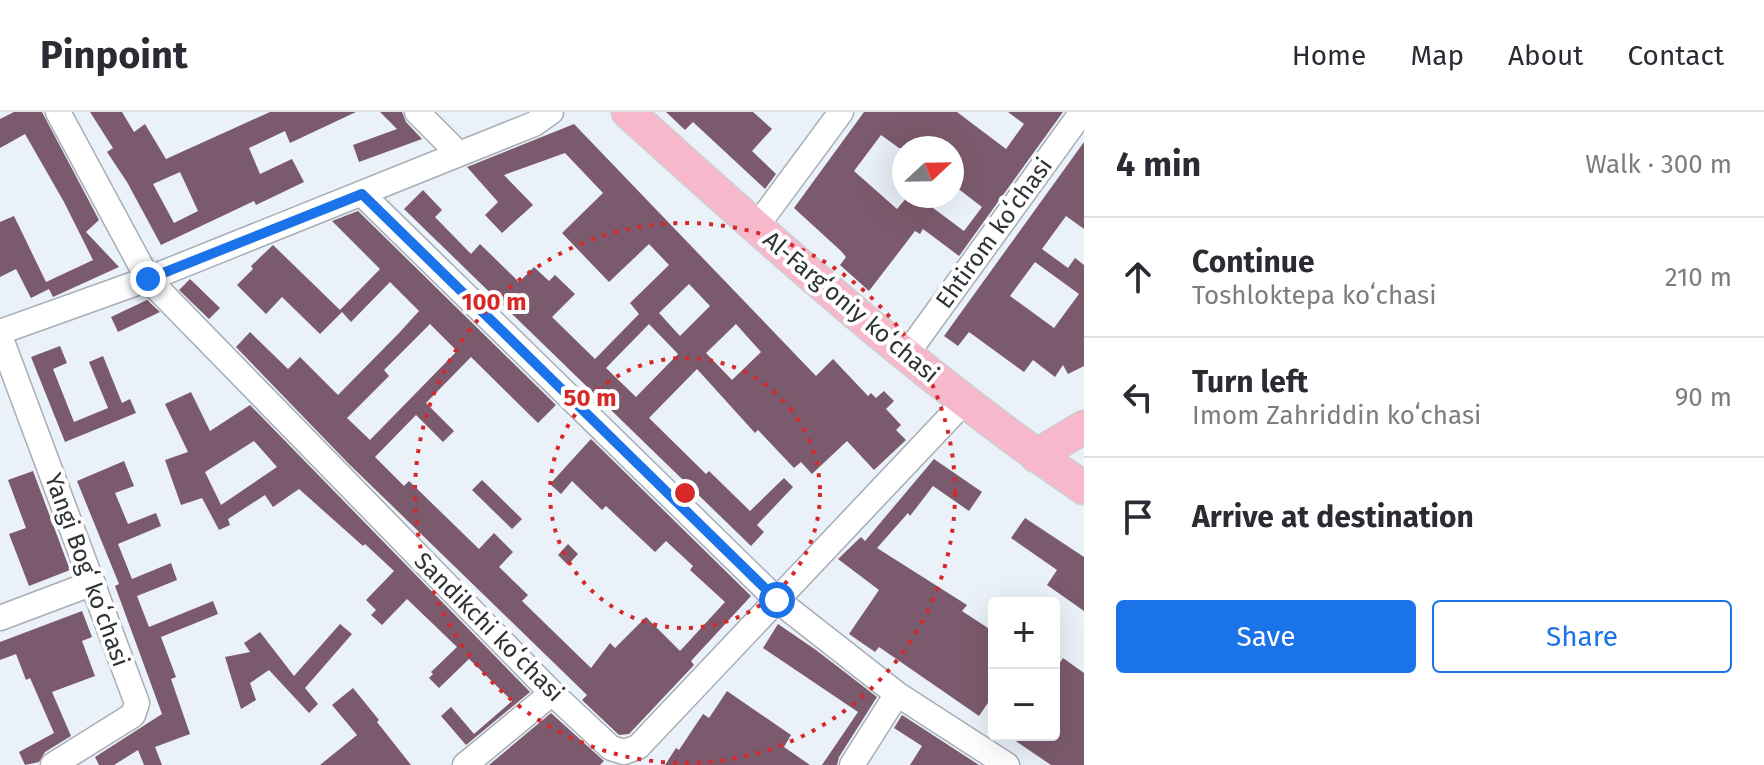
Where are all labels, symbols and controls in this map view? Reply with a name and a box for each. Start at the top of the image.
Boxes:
text: Pinpoint [40,32,188,78]
text: Home [1292,39,1366,72]
text: Map [1410,39,1464,72]
text: About [1508,39,1583,72]
text: Contact [1627,39,1724,72]
north arrow [892,136,964,208]
text: 4 min [1116,144,1201,185]
text: Walk · 300 m [1585,149,1732,180]
street label: Ehtirom koʻchasi [930,152,1058,314]
street label: Al-Fargʻoniy koʻchasi [758,225,944,389]
text: Continue [1192,244,1315,280]
icon: ahead [1116,255,1160,299]
route end [130,261,166,297]
text: 210 m [1665,262,1732,293]
text: Toshloktepa koʻchasi [1192,280,1437,311]
text: 100 m [461,288,527,316]
text: Turn left [1192,364,1308,400]
icon: left [1116,375,1160,419]
text: 90 m [1675,382,1732,413]
text: 50 m [564,384,616,412]
text: Imom Zahriddin koʻchasi [1192,400,1481,431]
street label: Yangi Bogʻ koʻchasi [39,470,135,670]
centre of rings [671,479,699,507]
icon: arrive [1116,495,1160,539]
text: Arrive at destination [1192,499,1474,535]
street label: Sandikchi koʻchasi [409,547,569,707]
route start [759,582,795,618]
map controls [988,597,1060,741]
button: + [988,597,1060,669]
button: Save [1116,600,1416,673]
button: Share [1432,600,1732,673]
button: − [988,669,1060,741]

